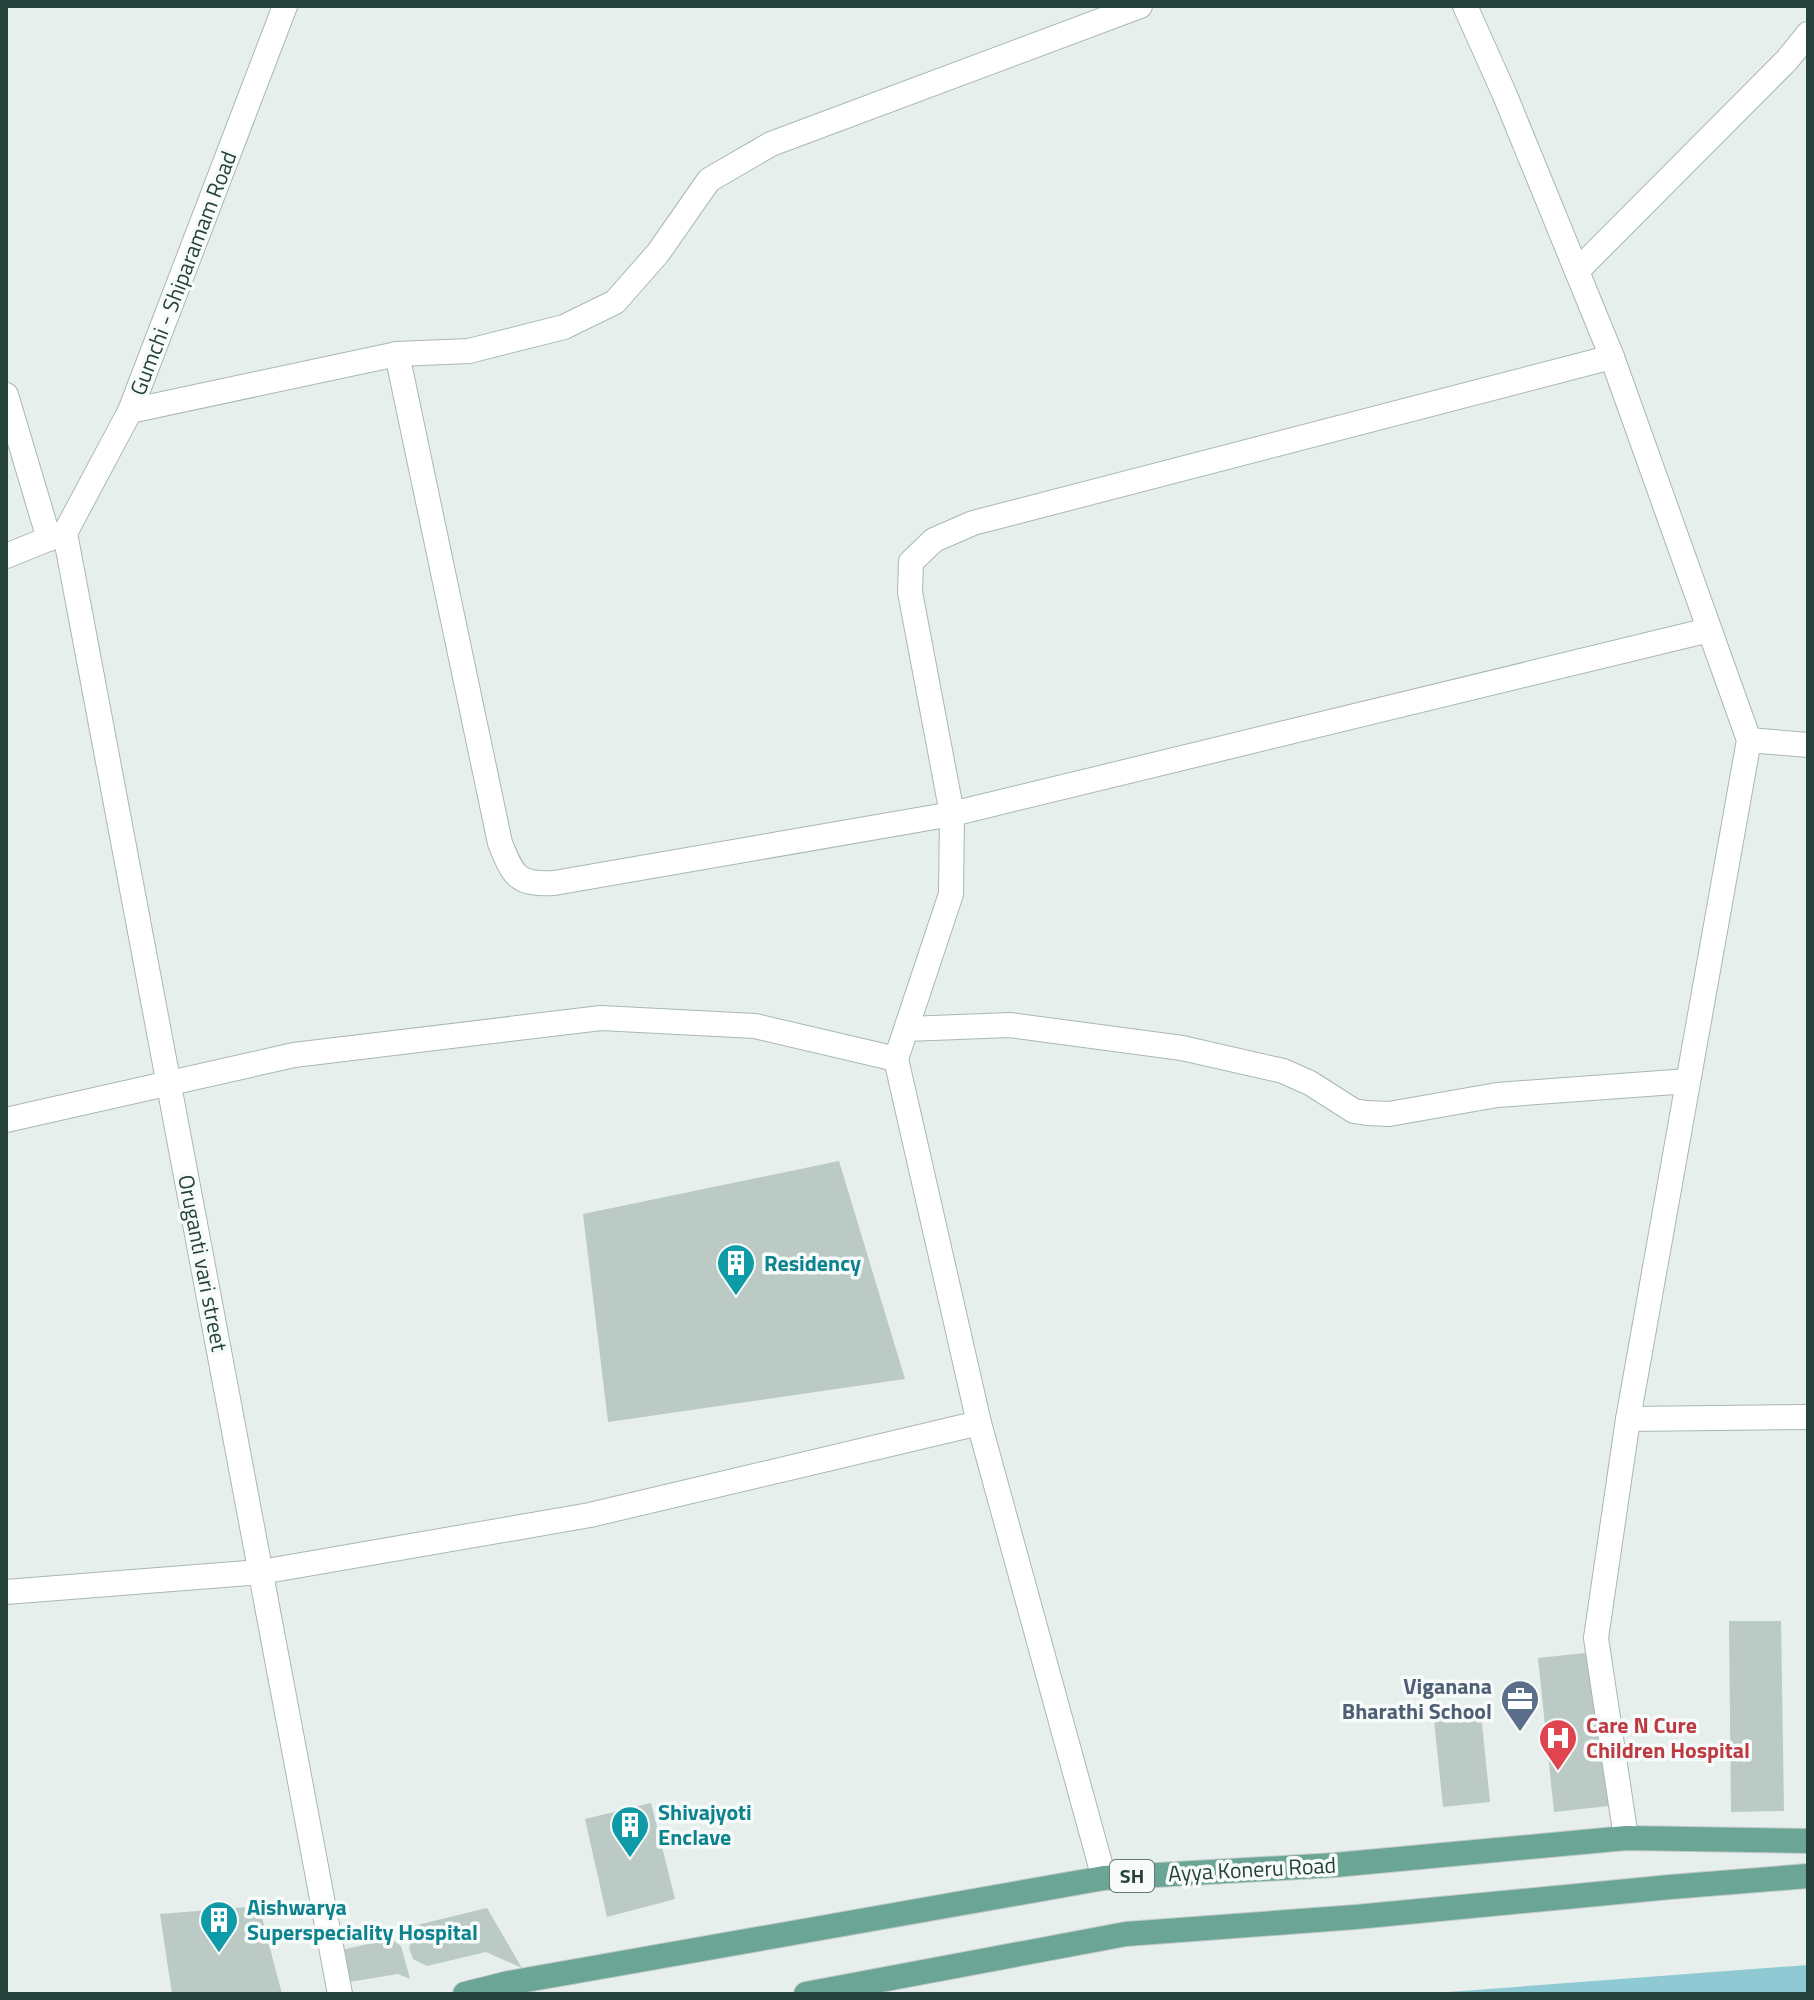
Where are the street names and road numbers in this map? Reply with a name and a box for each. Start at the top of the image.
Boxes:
street label: Gumchi - Shiparamam Road [121,146,245,400]
street label: Oruganti vari street [169,1172,237,1354]
street label: Ayya Koneru Road [1167,1848,1337,1890]
road number: SH [1110,1860,1154,1892]

